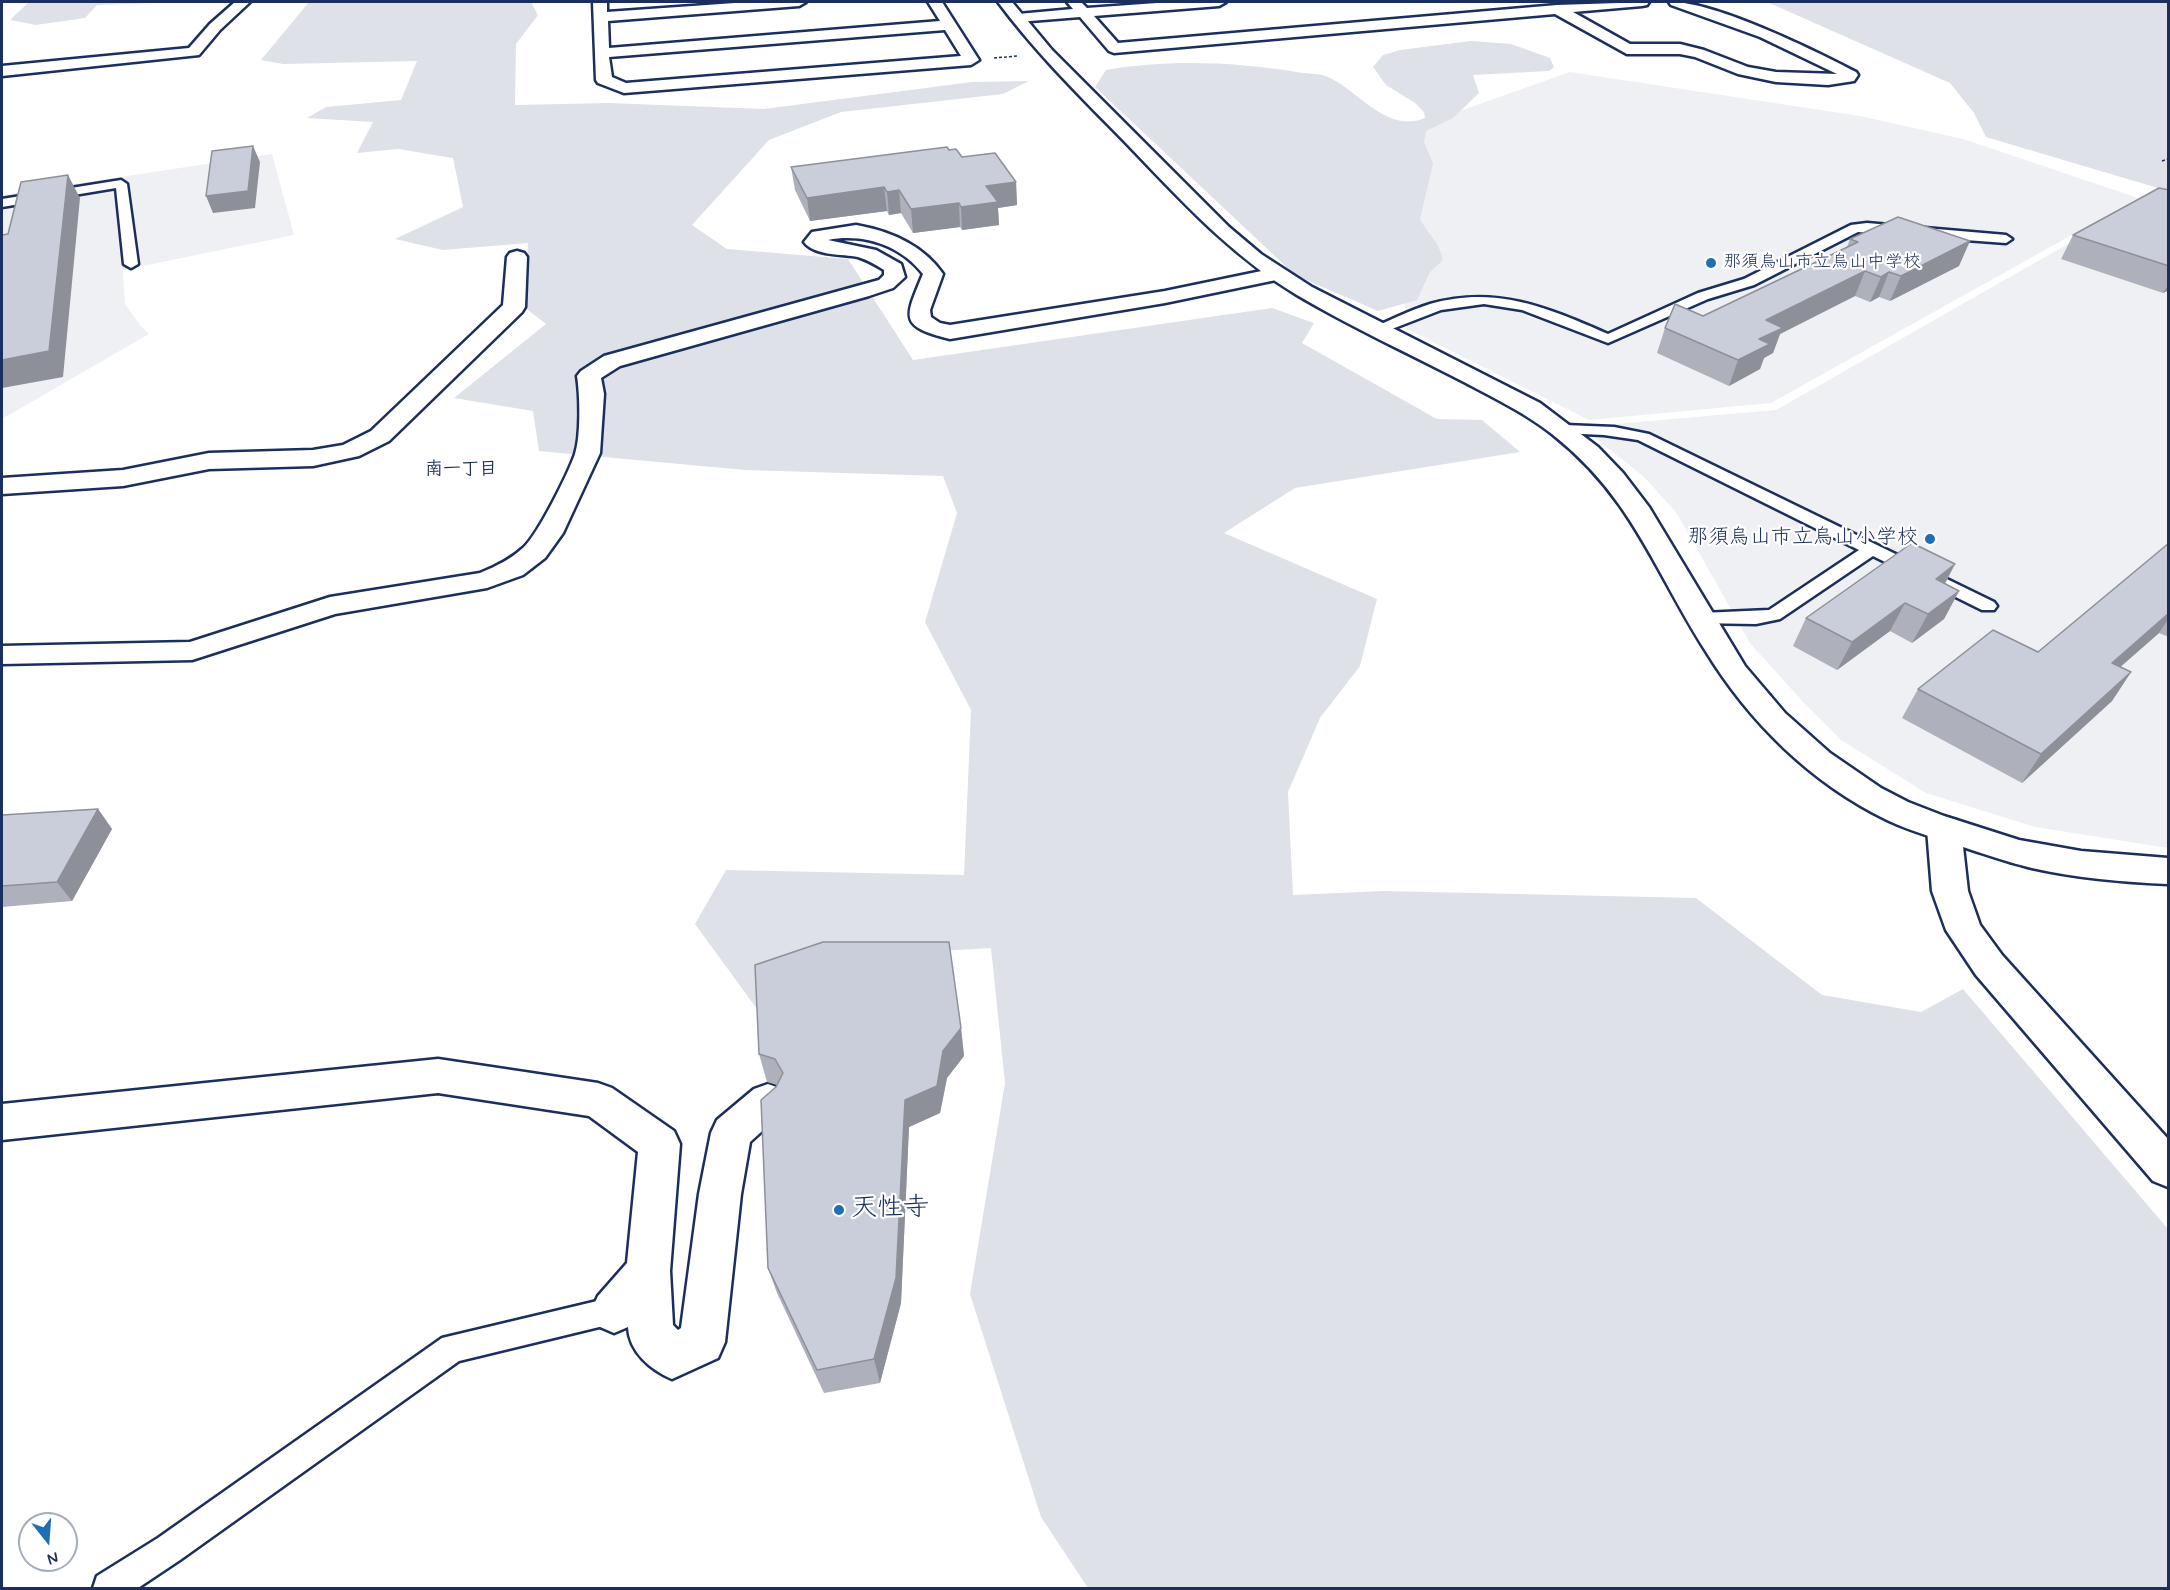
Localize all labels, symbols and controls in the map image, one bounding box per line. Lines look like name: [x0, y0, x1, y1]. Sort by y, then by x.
place label: 那須烏山市立烏山中学校: [1723, 252, 1921, 274]
marker: 那須烏山市立烏山中学校: [1704, 256, 1718, 270]
district label: 南一丁目: [425, 459, 497, 481]
place label: 那須烏山市立烏山小学校: [1687, 526, 1918, 552]
marker: 那須烏山市立烏山小学校: [1923, 532, 1937, 546]
place label: 天性寺: [851, 1194, 929, 1226]
marker: 天性寺: [832, 1203, 846, 1217]
north arrow: [18, 1512, 78, 1572]
text: N: [45, 1546, 61, 1569]

